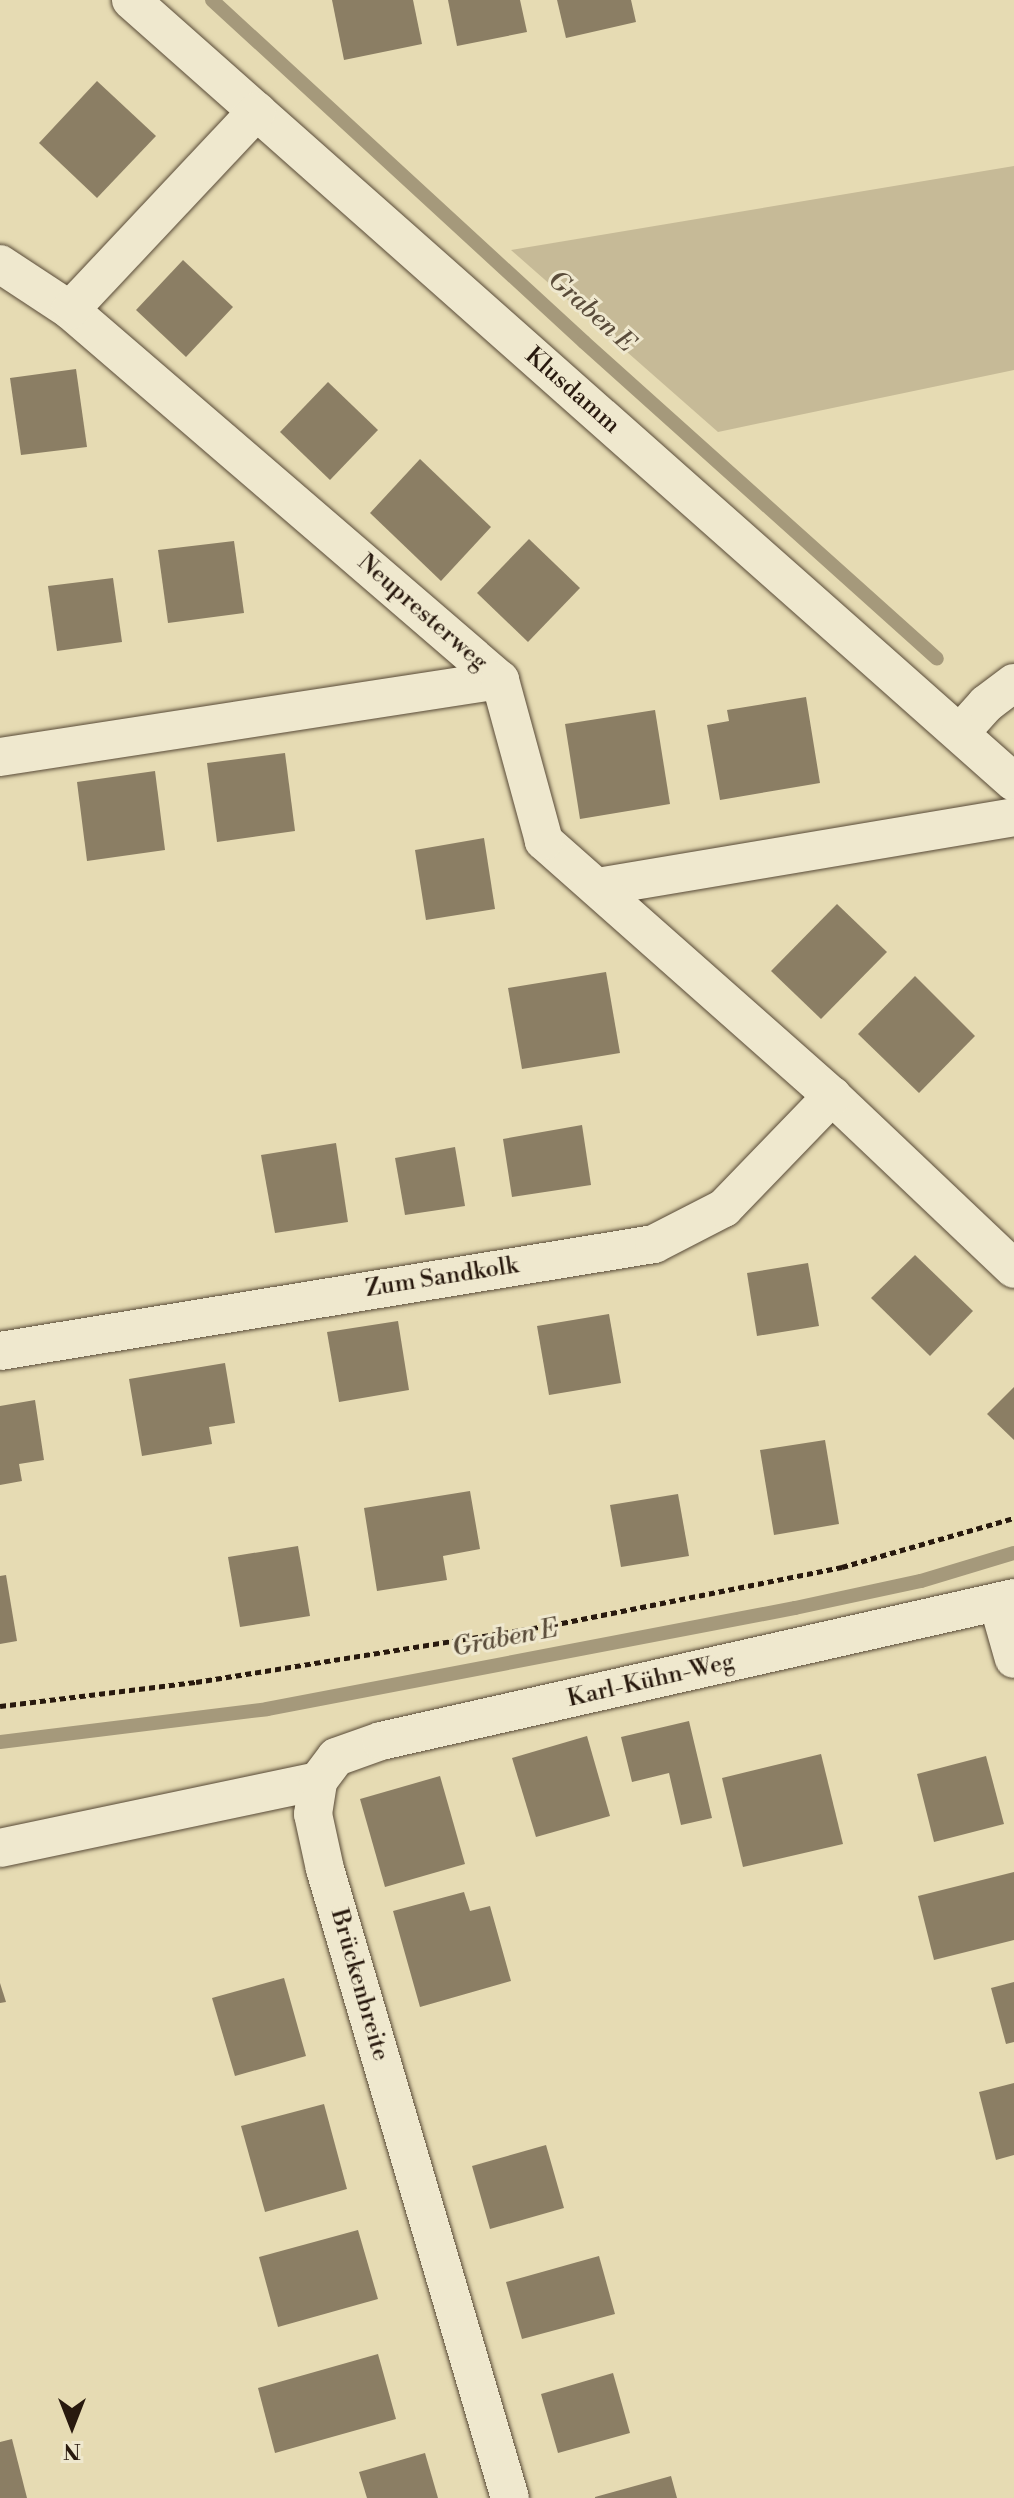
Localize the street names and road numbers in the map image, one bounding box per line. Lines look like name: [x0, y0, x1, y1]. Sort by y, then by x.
street label: Klusdamm: [519, 342, 625, 440]
street label: Neupresterweg: [351, 549, 493, 677]
street label: Zum Sandkolk: [363, 1252, 521, 1304]
street label: Karl-Kühn-Weg: [565, 1648, 737, 1714]
street label: Brückenbreite: [324, 1906, 394, 2064]

